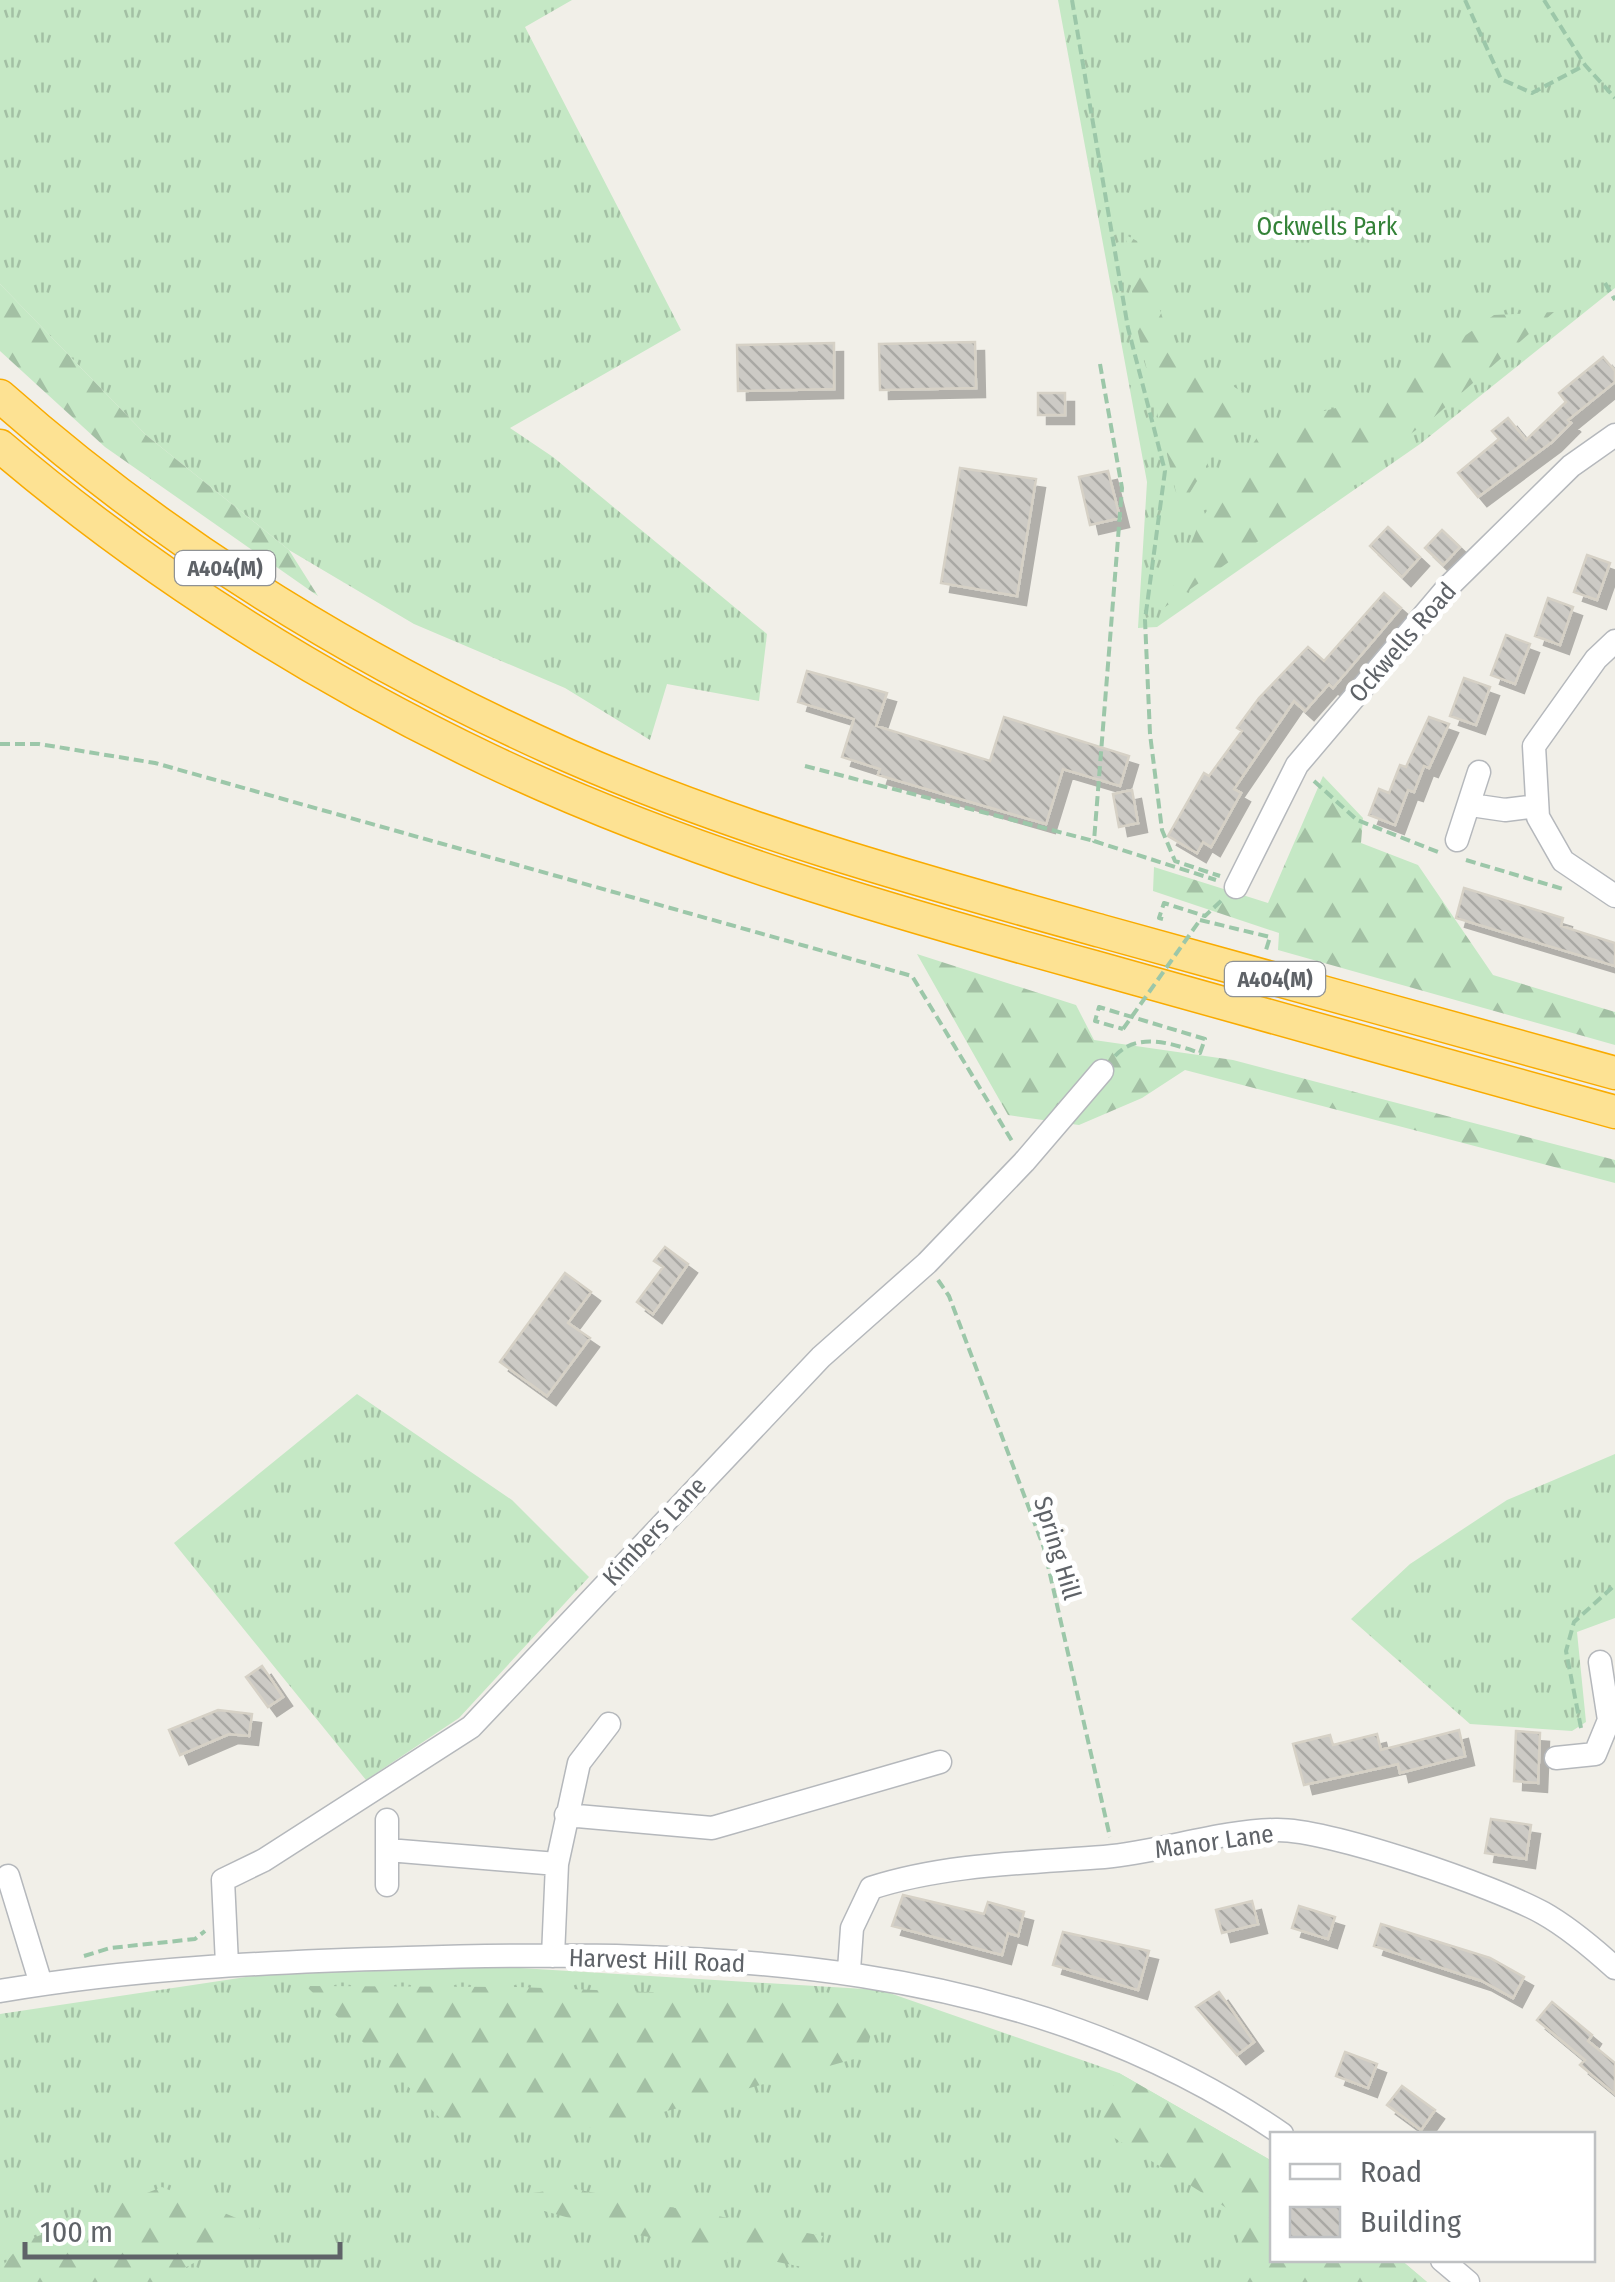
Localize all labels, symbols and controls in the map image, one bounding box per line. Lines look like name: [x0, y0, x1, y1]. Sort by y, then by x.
park label: Ockwells Park: [1257, 212, 1398, 242]
road number: A404(M): [175, 551, 275, 585]
street label: Ockwells Road: [1343, 577, 1463, 708]
road number: A404(M): [1225, 962, 1325, 996]
street label: Kimbers Lane: [597, 1471, 713, 1592]
street label: Spring Hill: [1027, 1493, 1087, 1604]
street label: Manor Lane: [1153, 1819, 1275, 1865]
street label: Harvest Hill Road: [568, 1943, 746, 1979]
legend: [1270, 2132, 1595, 2262]
text: Road: [1360, 2154, 1422, 2190]
scale bar: [25, 2197, 340, 2259]
text: Building: [1360, 2204, 1462, 2240]
text: 100 m: [40, 2214, 113, 2250]

